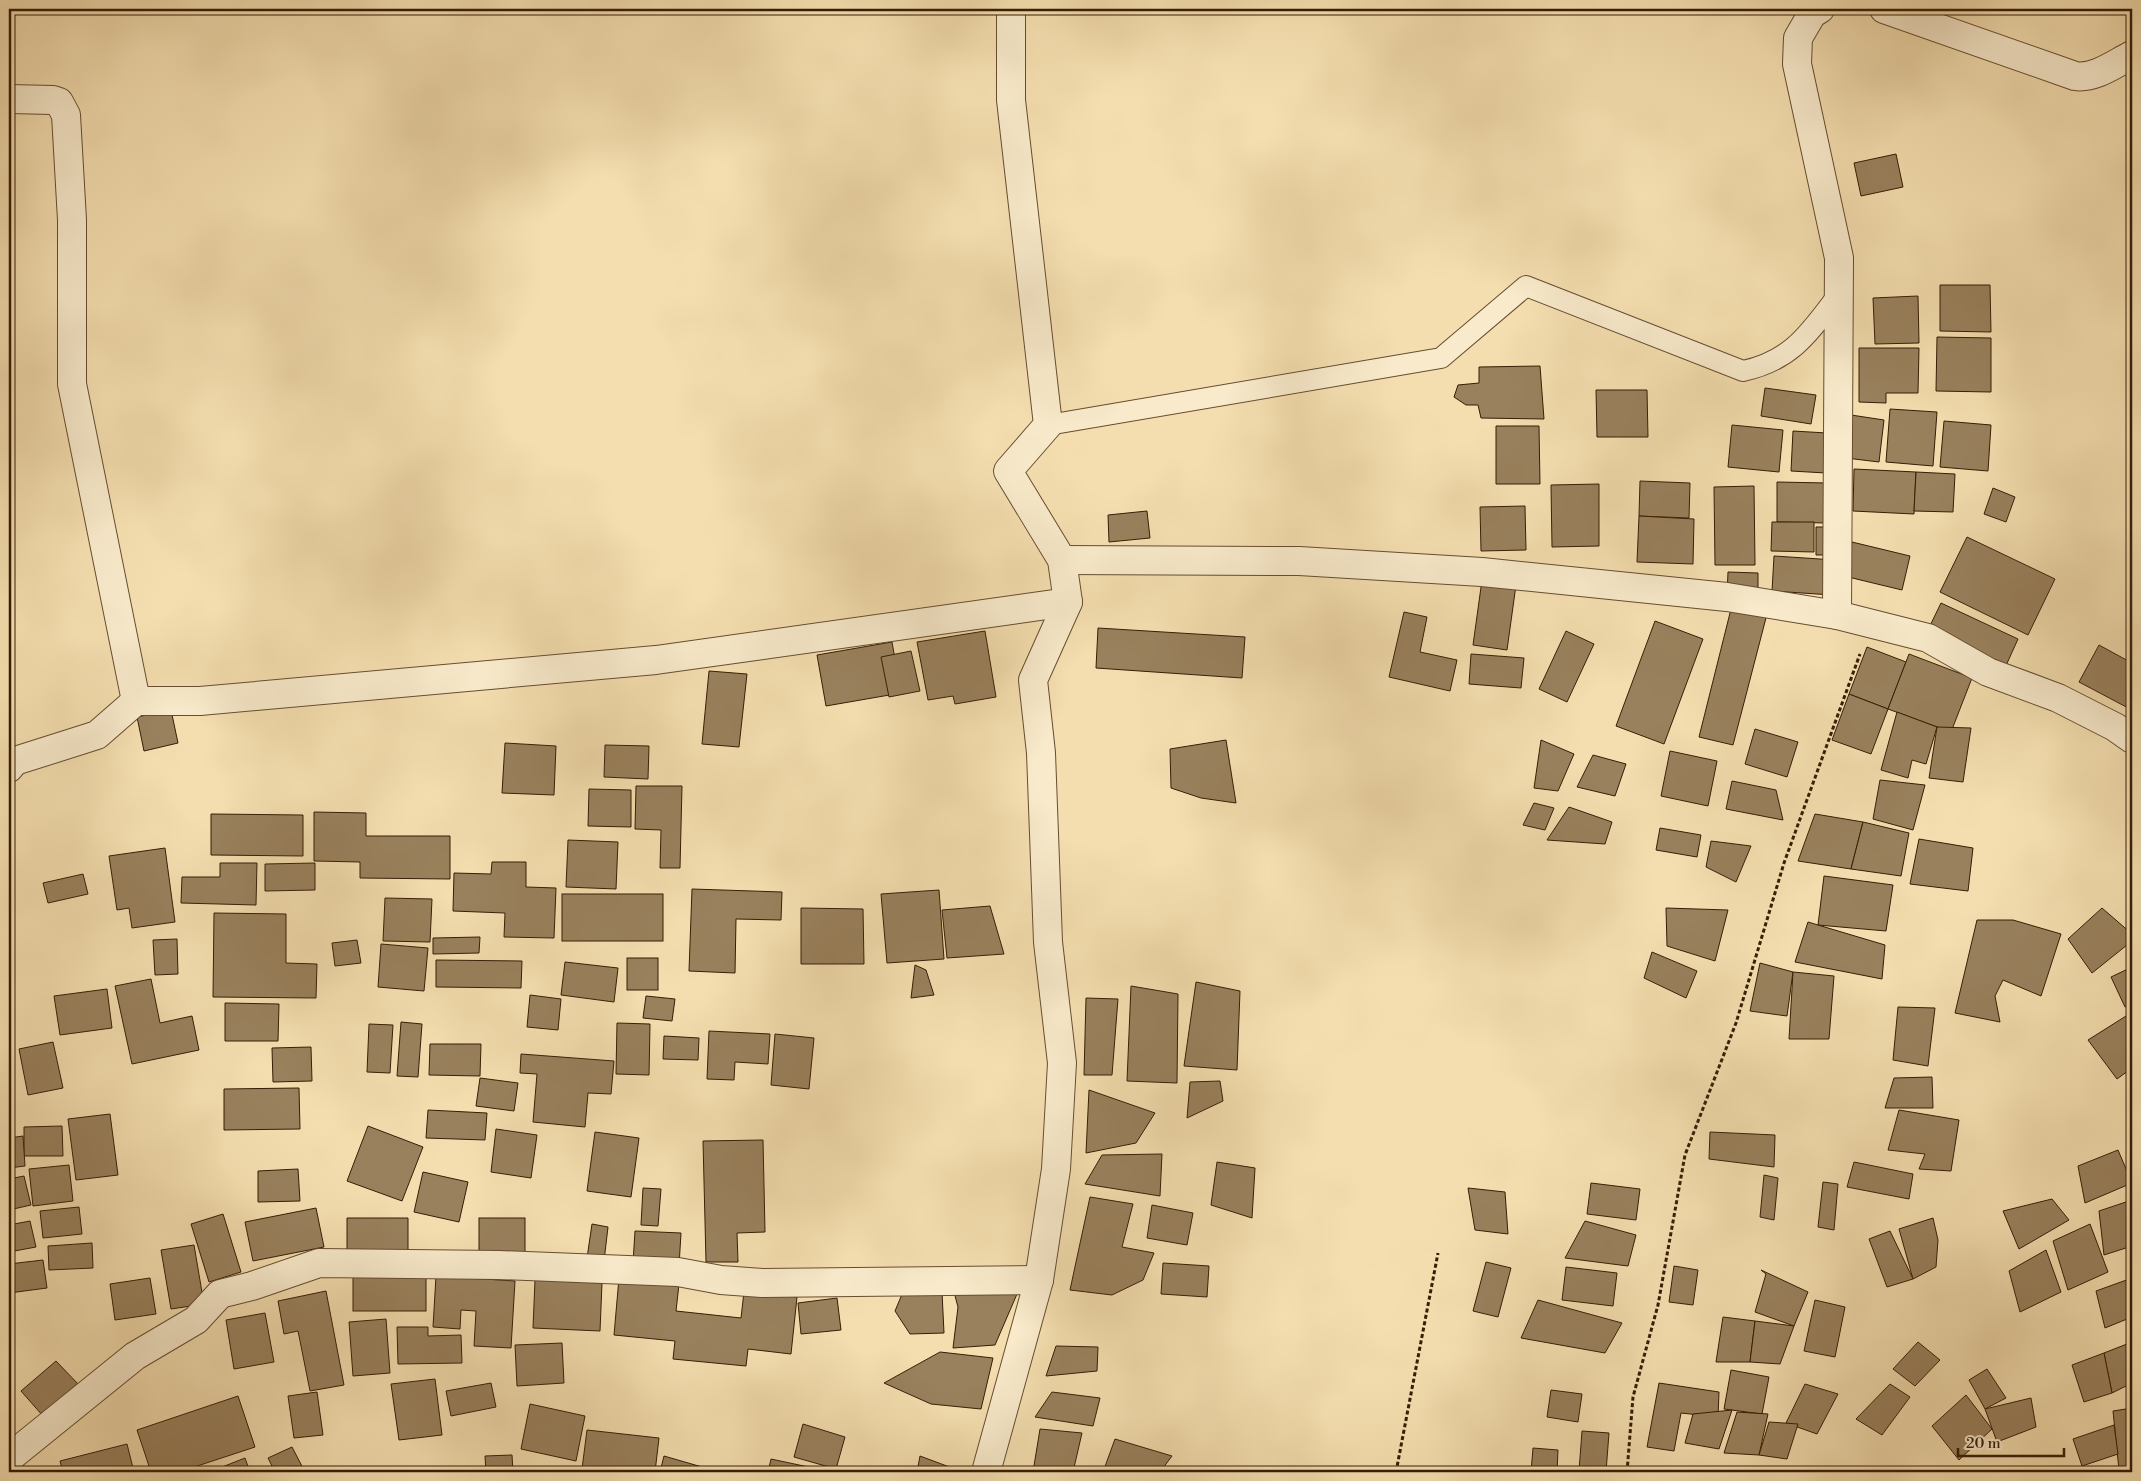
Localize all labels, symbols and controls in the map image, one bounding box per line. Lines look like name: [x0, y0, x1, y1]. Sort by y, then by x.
scale bar: [1958, 1426, 2065, 1458]
text: 20 m: [1966, 1434, 2001, 1453]

